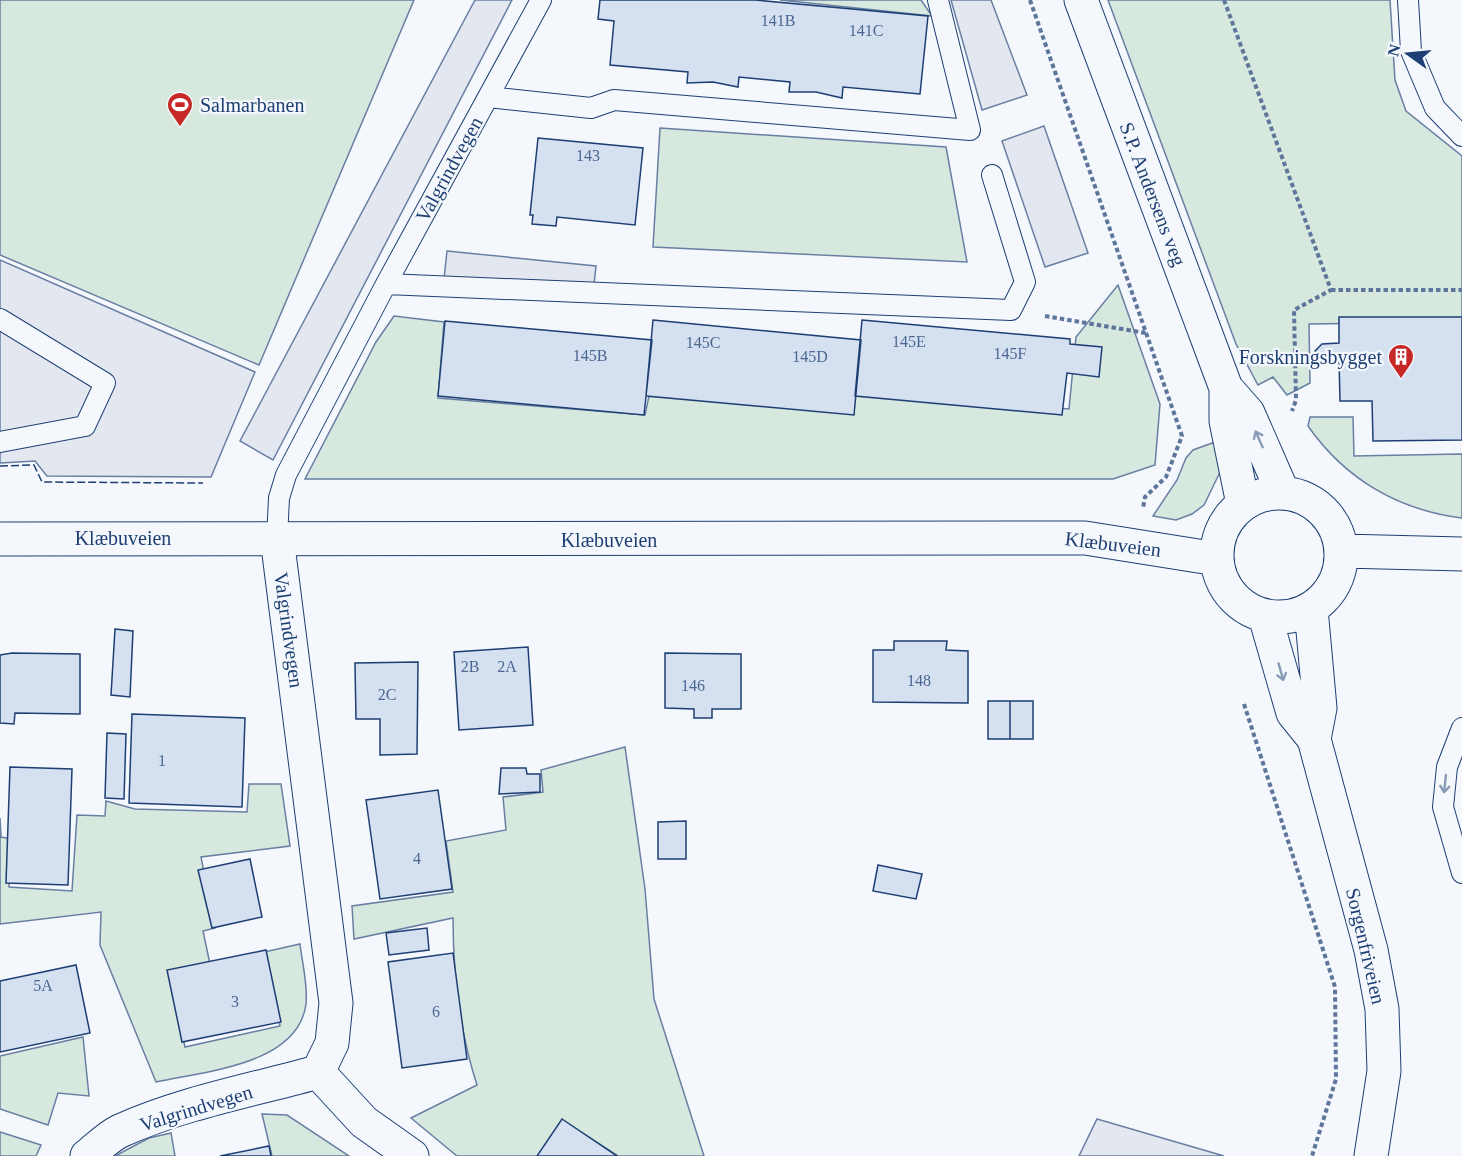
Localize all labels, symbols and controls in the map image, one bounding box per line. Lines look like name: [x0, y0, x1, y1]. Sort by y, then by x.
house number: 141B: [761, 12, 795, 29]
house number: 141C: [849, 22, 883, 39]
north arrow: [1378, 24, 1438, 84]
text: N: [1384, 42, 1404, 58]
sports icon: Salmarbanen: [165, 90, 195, 128]
place label: Salmarbanen: [200, 94, 304, 116]
street label: Valgrindvegen: [411, 113, 488, 226]
street label: S.P. Andersens veg: [1115, 119, 1191, 269]
house number: 143: [576, 147, 600, 164]
house number: 145E: [892, 333, 926, 350]
house number: 145C: [686, 334, 720, 351]
building icon: Forskningsbygget: [1386, 342, 1416, 380]
house number: 145F: [994, 345, 1027, 362]
place label: Forskningsbygget: [1239, 346, 1382, 369]
house number: 145B: [573, 347, 607, 364]
house number: 145D: [792, 348, 828, 365]
one-way arrow: [1253, 431, 1264, 449]
street label: Klæbuveien: [75, 527, 171, 549]
street label: Klæbuveien: [1064, 527, 1162, 561]
street label: Klæbuveien: [561, 529, 657, 551]
street label: Valgrindvegen: [269, 571, 308, 689]
house number: 2B: [461, 658, 479, 675]
house number: 2A: [497, 658, 517, 675]
one-way arrow: [1276, 662, 1287, 681]
house number: 148: [907, 672, 931, 689]
house number: 146: [681, 677, 705, 694]
house number: 2C: [378, 686, 396, 703]
house number: 1: [158, 752, 166, 769]
one-way arrow: [1439, 774, 1450, 793]
house number: 4: [413, 850, 421, 867]
street label: Sorgenfriveien: [1341, 886, 1390, 1006]
house number: 5A: [33, 977, 53, 994]
house number: 3: [231, 993, 239, 1010]
house number: 6: [432, 1003, 440, 1020]
street label: Valgrindvegen: [137, 1080, 255, 1137]

